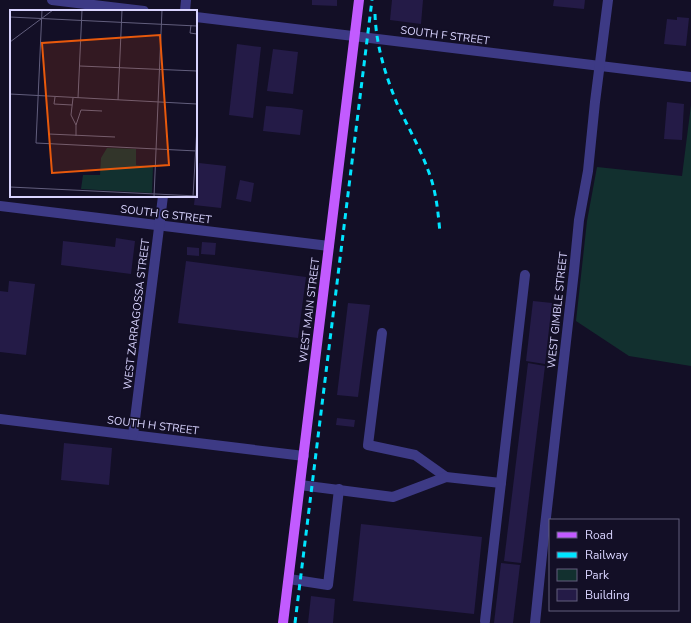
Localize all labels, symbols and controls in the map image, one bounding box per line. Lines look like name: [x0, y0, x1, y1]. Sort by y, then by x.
inset map: [10, 10, 197, 197]
street label: SOUTH F STREET: [399, 23, 491, 48]
street label: SOUTH G STREET: [119, 201, 213, 228]
street label: WEST ZARRAGOSSA STREET: [120, 237, 153, 390]
street label: WEST GIMBLE STREET: [544, 251, 571, 369]
street label: WEST MAIN STREET: [296, 256, 323, 363]
street label: SOUTH H STREET: [106, 412, 200, 439]
legend: [549, 519, 679, 611]
text: Road: [585, 527, 613, 543]
text: Railway: [585, 547, 629, 563]
text: Park: [585, 567, 610, 583]
text: Building: [585, 587, 630, 603]

